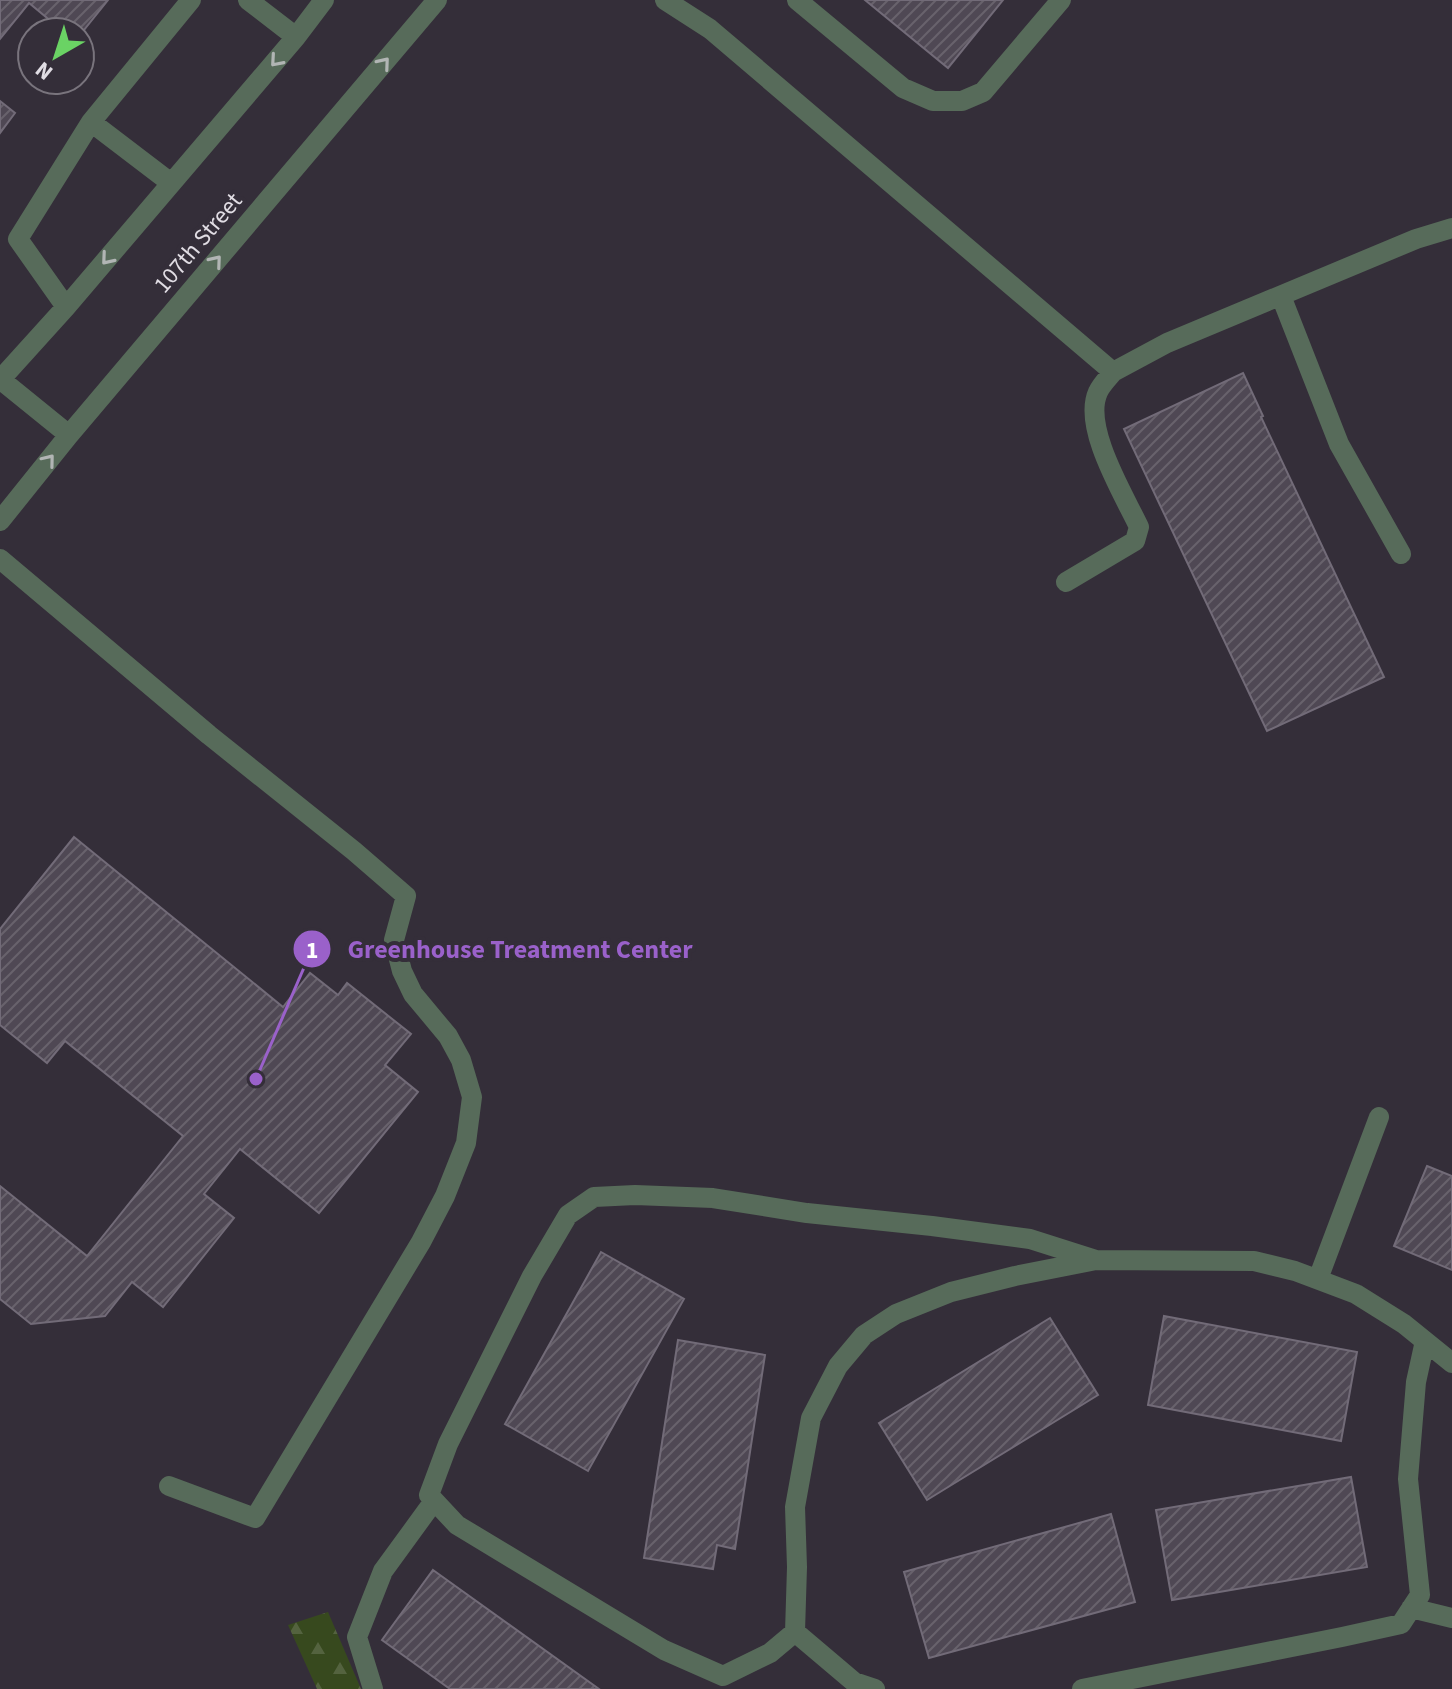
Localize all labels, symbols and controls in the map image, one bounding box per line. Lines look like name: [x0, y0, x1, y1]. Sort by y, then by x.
north arrow: [16, 16, 96, 96]
one-way arrow: [271, 52, 285, 66]
text: N: [28, 54, 60, 88]
one-way arrow: [374, 57, 389, 72]
street label: 107th Street: [145, 185, 251, 301]
one-way arrow: [102, 249, 117, 264]
one-way arrow: [206, 256, 221, 270]
one-way arrow: [39, 454, 53, 469]
callout: Greenhouse Treatment Center: [292, 924, 709, 974]
text: Greenhouse Treatment Center: [347, 931, 693, 968]
text: 1: [306, 933, 318, 968]

